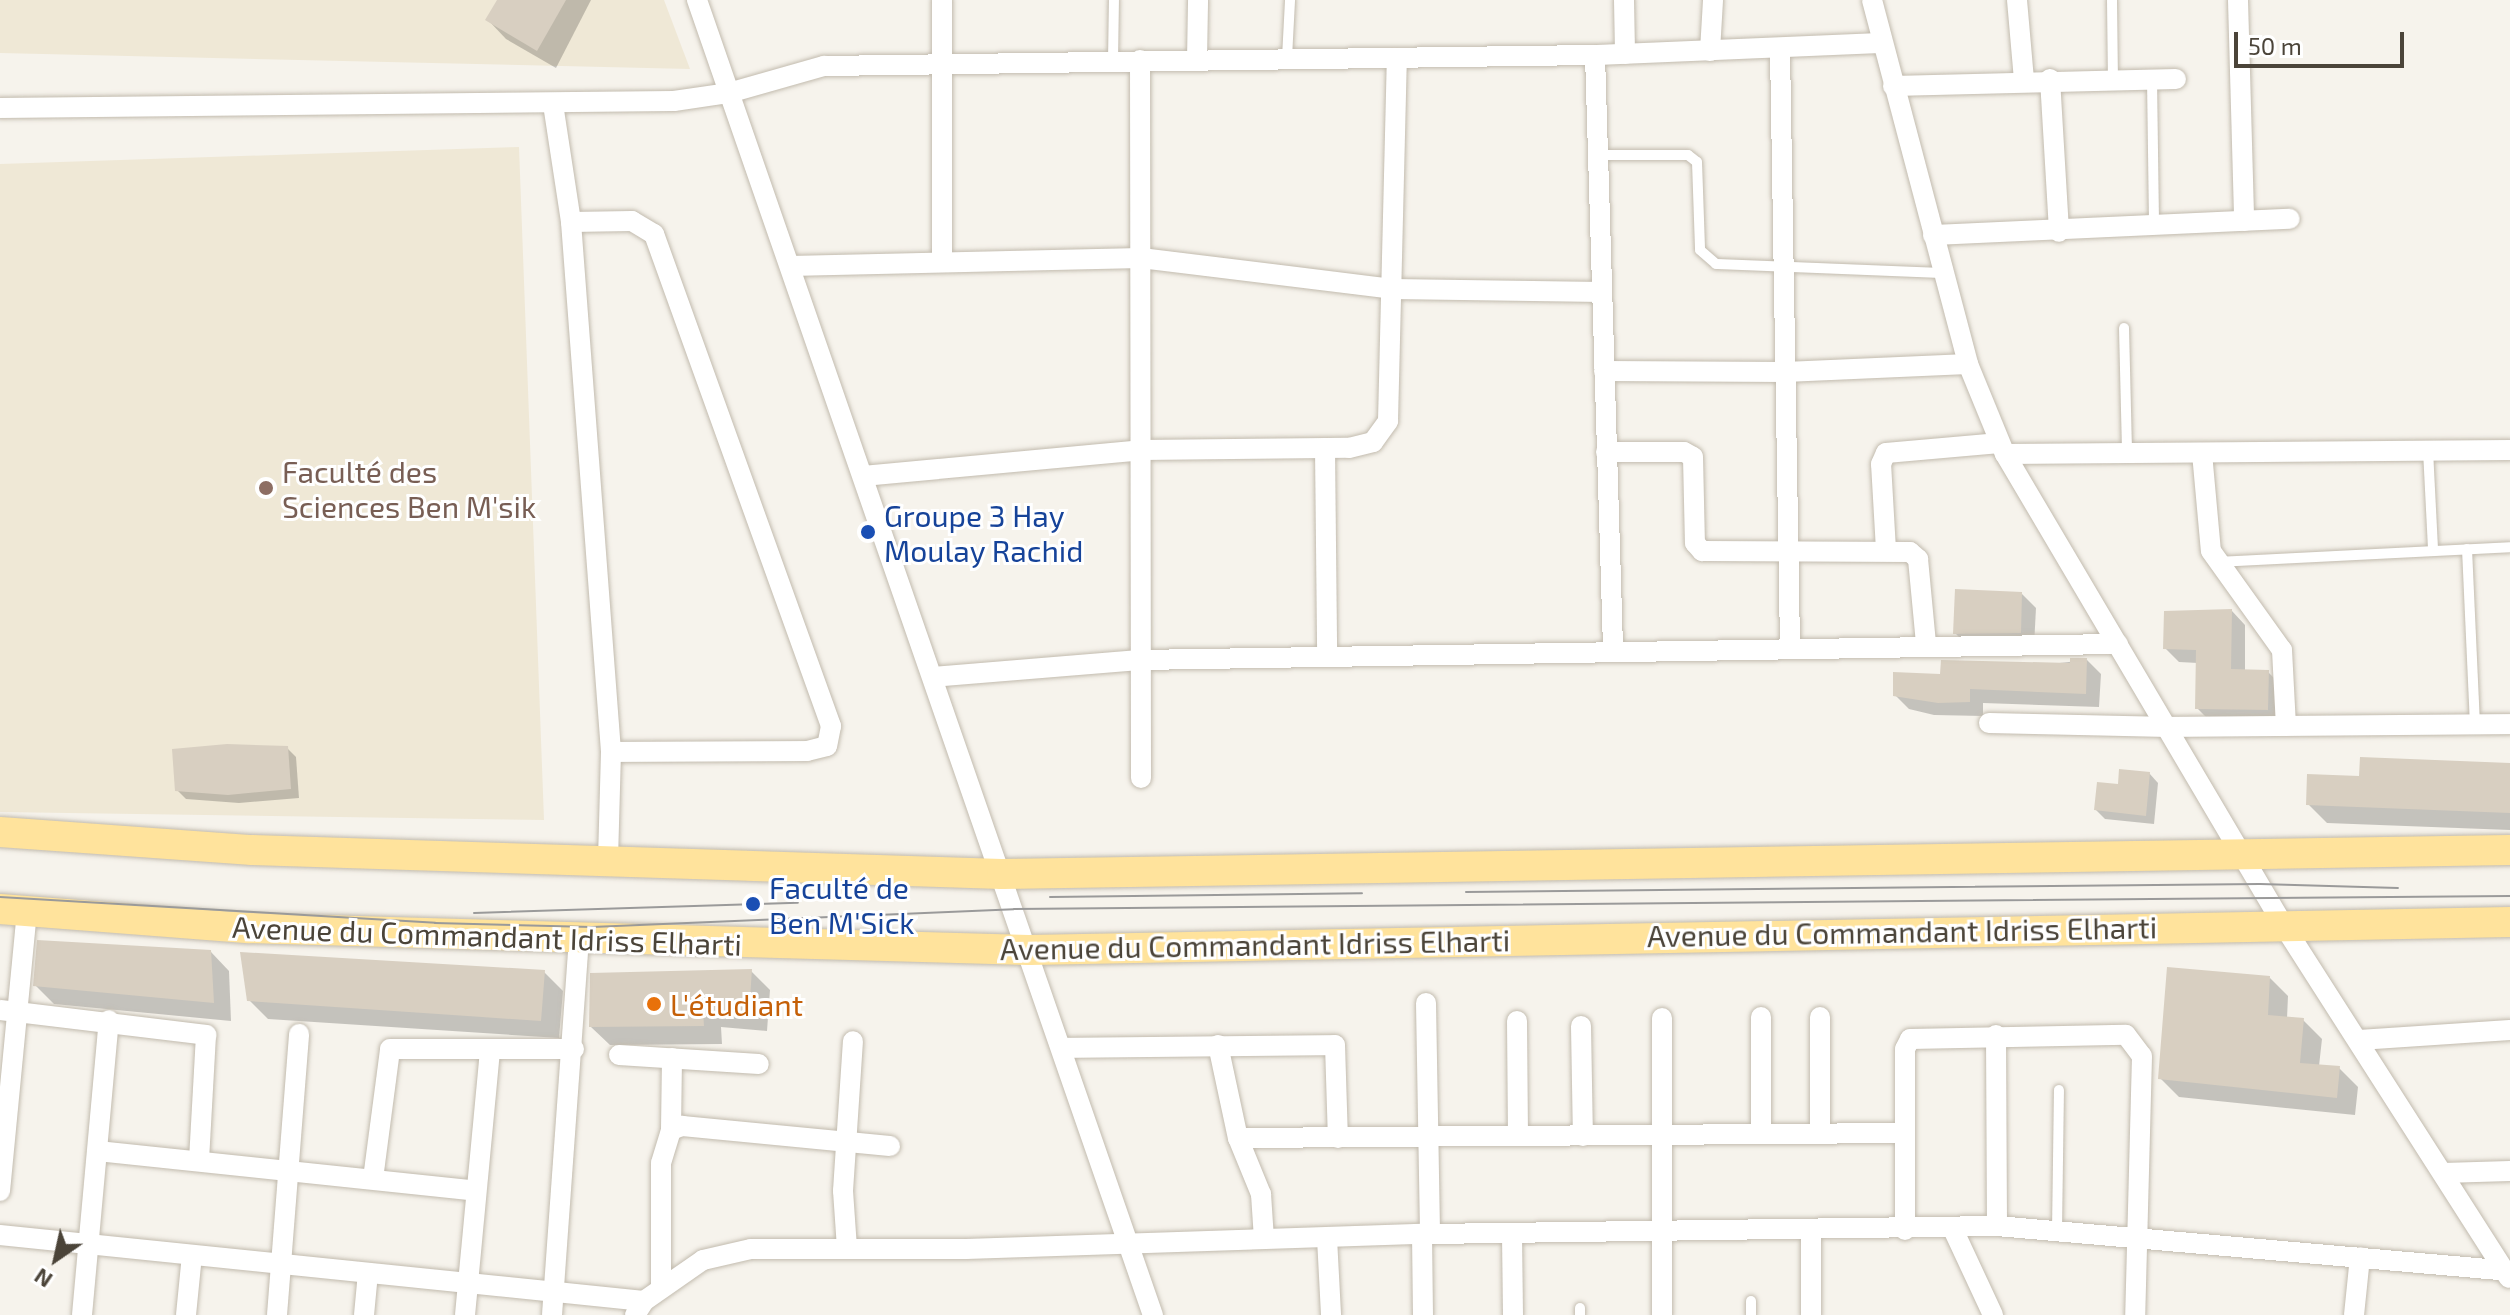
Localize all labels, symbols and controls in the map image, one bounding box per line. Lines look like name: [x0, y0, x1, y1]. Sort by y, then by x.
scale bar: [2238, 16, 2408, 66]
text: 50 m: [2248, 31, 2302, 60]
place label: Faculté des Sciences Ben M'sik: [282, 453, 536, 524]
marker: Faculté des Sciences Ben M'sik: [257, 479, 275, 497]
place label: Groupe 3 Hay Moulay Rachid: [884, 497, 1084, 568]
marker: Groupe 3 Hay Moulay Rachid: [859, 523, 877, 541]
place label: Faculté de Ben M'Sick: [769, 869, 915, 940]
marker: Faculté de Ben M'Sick: [744, 895, 762, 913]
street label: Avenue du Commandant Idriss Elharti: [231, 908, 743, 962]
street label: Avenue du Commandant Idriss Elharti: [1647, 909, 2157, 953]
street label: Avenue du Commandant Idriss Elharti: [1000, 922, 1510, 966]
place label: L'étudiant: [670, 986, 803, 1022]
marker: L'étudiant: [645, 995, 663, 1013]
north arrow: [16, 1219, 96, 1299]
text: N: [29, 1264, 56, 1294]

